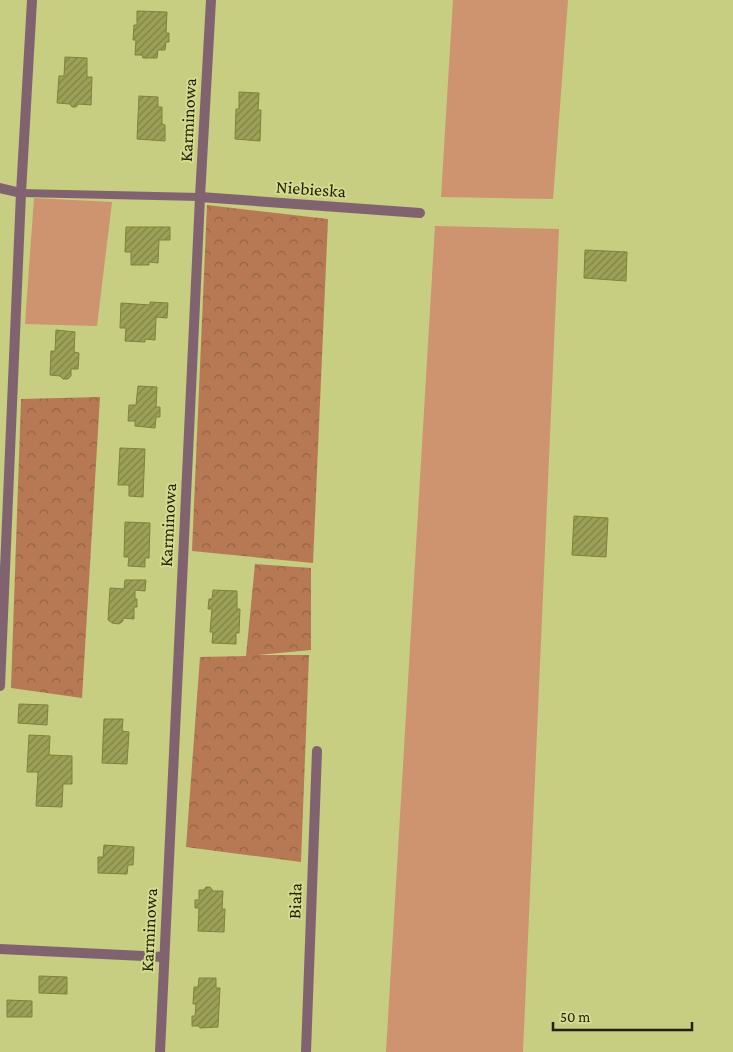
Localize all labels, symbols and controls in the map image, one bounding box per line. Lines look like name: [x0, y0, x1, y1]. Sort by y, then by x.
street label: Karminowa: [176, 77, 200, 163]
street label: Niebieska: [275, 177, 347, 201]
street label: Karminowa: [156, 482, 180, 568]
street label: Biała: [284, 883, 306, 919]
street label: Karminowa: [137, 887, 161, 973]
scale bar: [553, 1000, 692, 1032]
text: 50 m: [560, 1009, 590, 1025]

